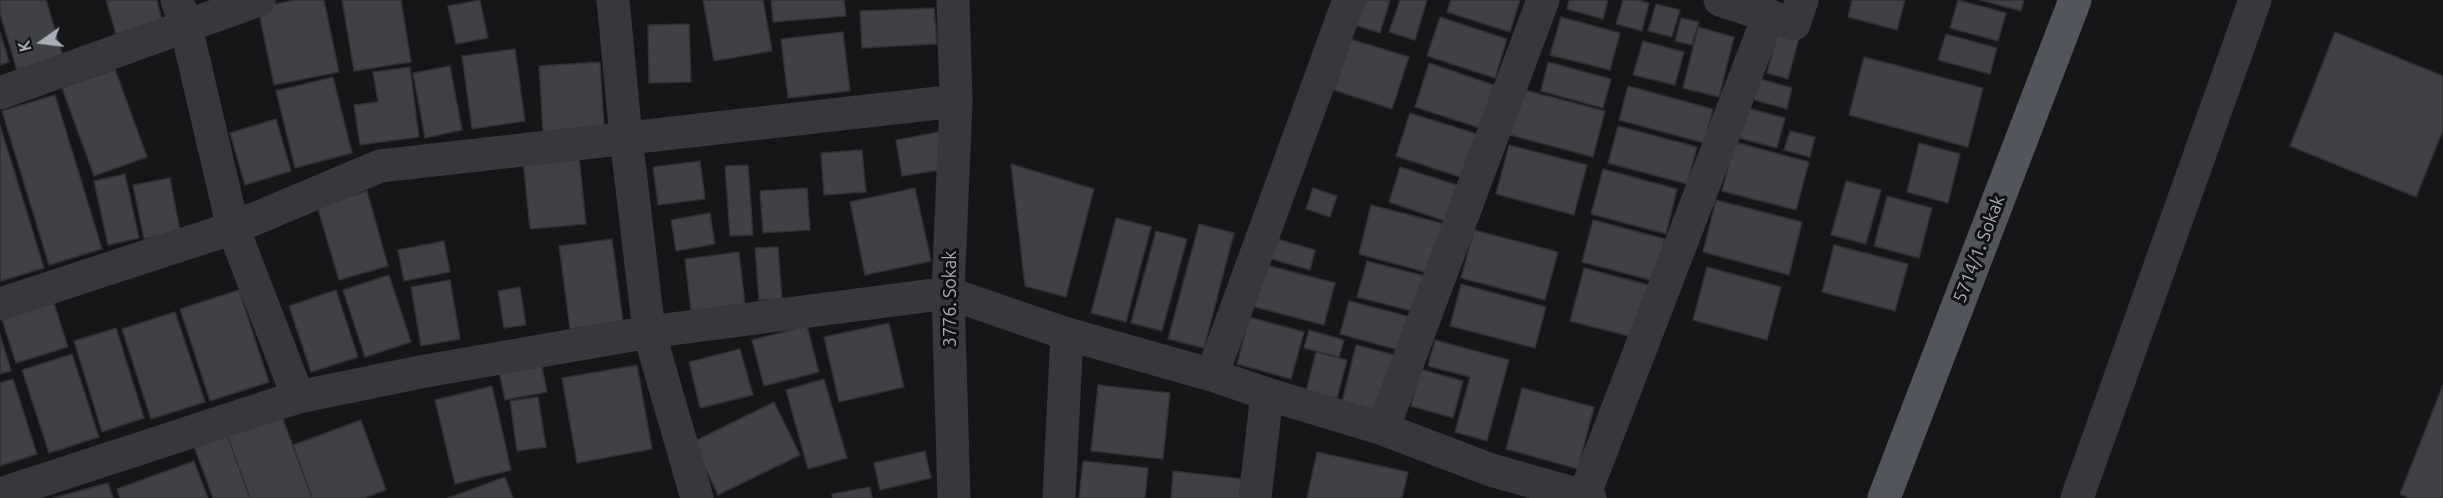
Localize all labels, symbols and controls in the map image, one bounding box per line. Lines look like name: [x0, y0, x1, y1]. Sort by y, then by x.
north arrow: [12, 12, 72, 72]
text: K: [15, 39, 35, 54]
street label: 5714/1. Sokak: [1949, 192, 2009, 306]
street label: 3776. Sokak: [939, 251, 961, 347]

